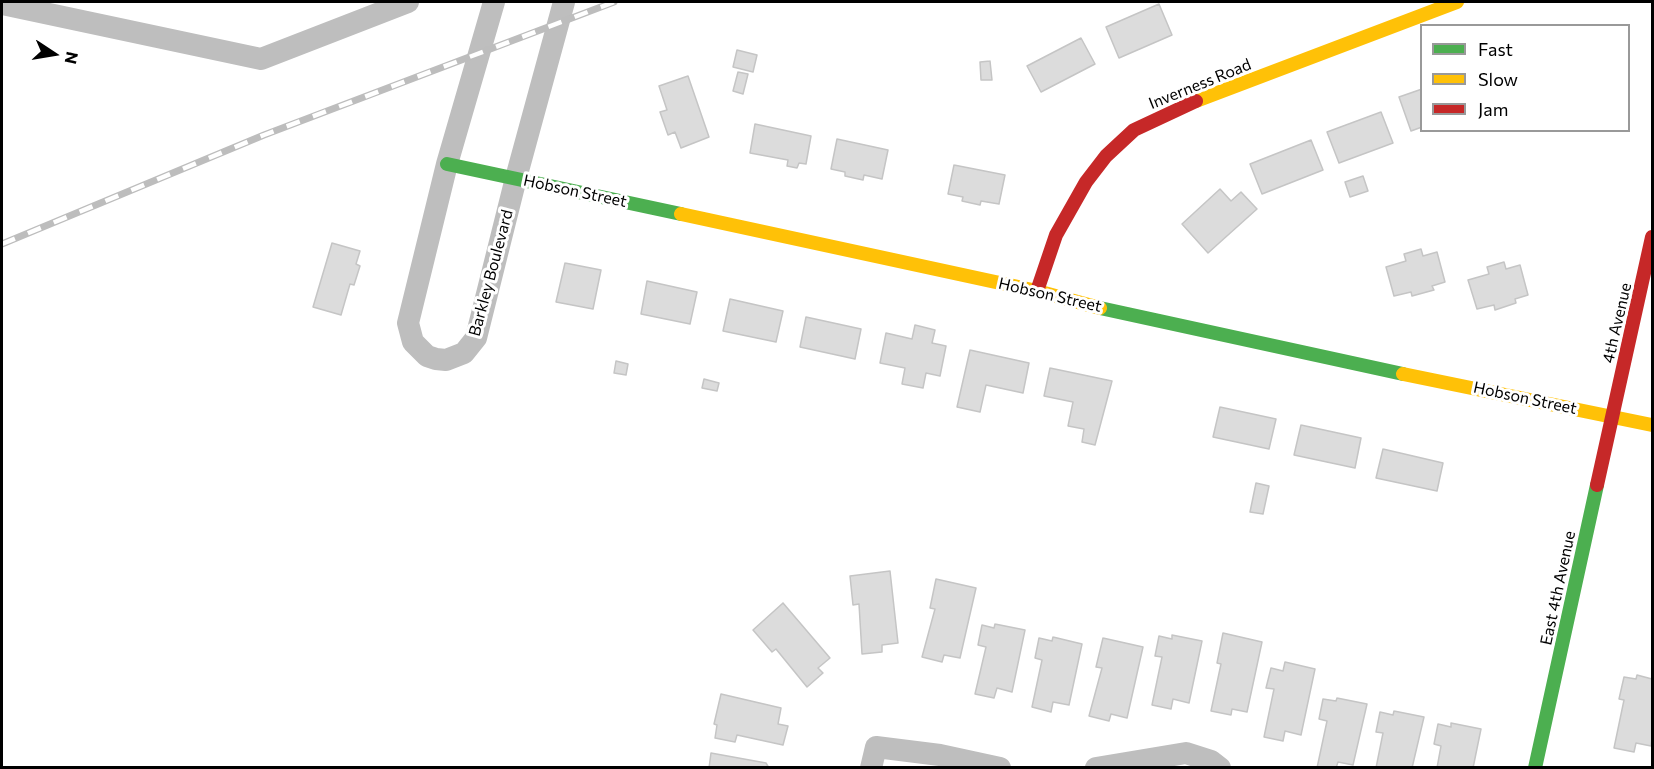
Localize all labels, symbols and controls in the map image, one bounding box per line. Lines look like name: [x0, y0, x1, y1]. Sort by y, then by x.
north arrow: [24, 24, 84, 84]
legend: [1420, 24, 1630, 132]
text: Fast: [1478, 38, 1513, 60]
text: N: [62, 50, 83, 66]
street label: Inverness Road: [1146, 55, 1254, 113]
text: Slow: [1478, 68, 1518, 90]
text: Jam: [1478, 98, 1508, 120]
street label: Hobson Street: [522, 171, 628, 211]
street label: Barkley Boulevard: [465, 208, 517, 338]
street label: Hobson Street: [997, 274, 1103, 316]
street label: 4th Avenue: [1598, 281, 1636, 365]
street label: Hobson Street: [1472, 378, 1578, 418]
street label: East 4th Avenue: [1537, 529, 1579, 647]

